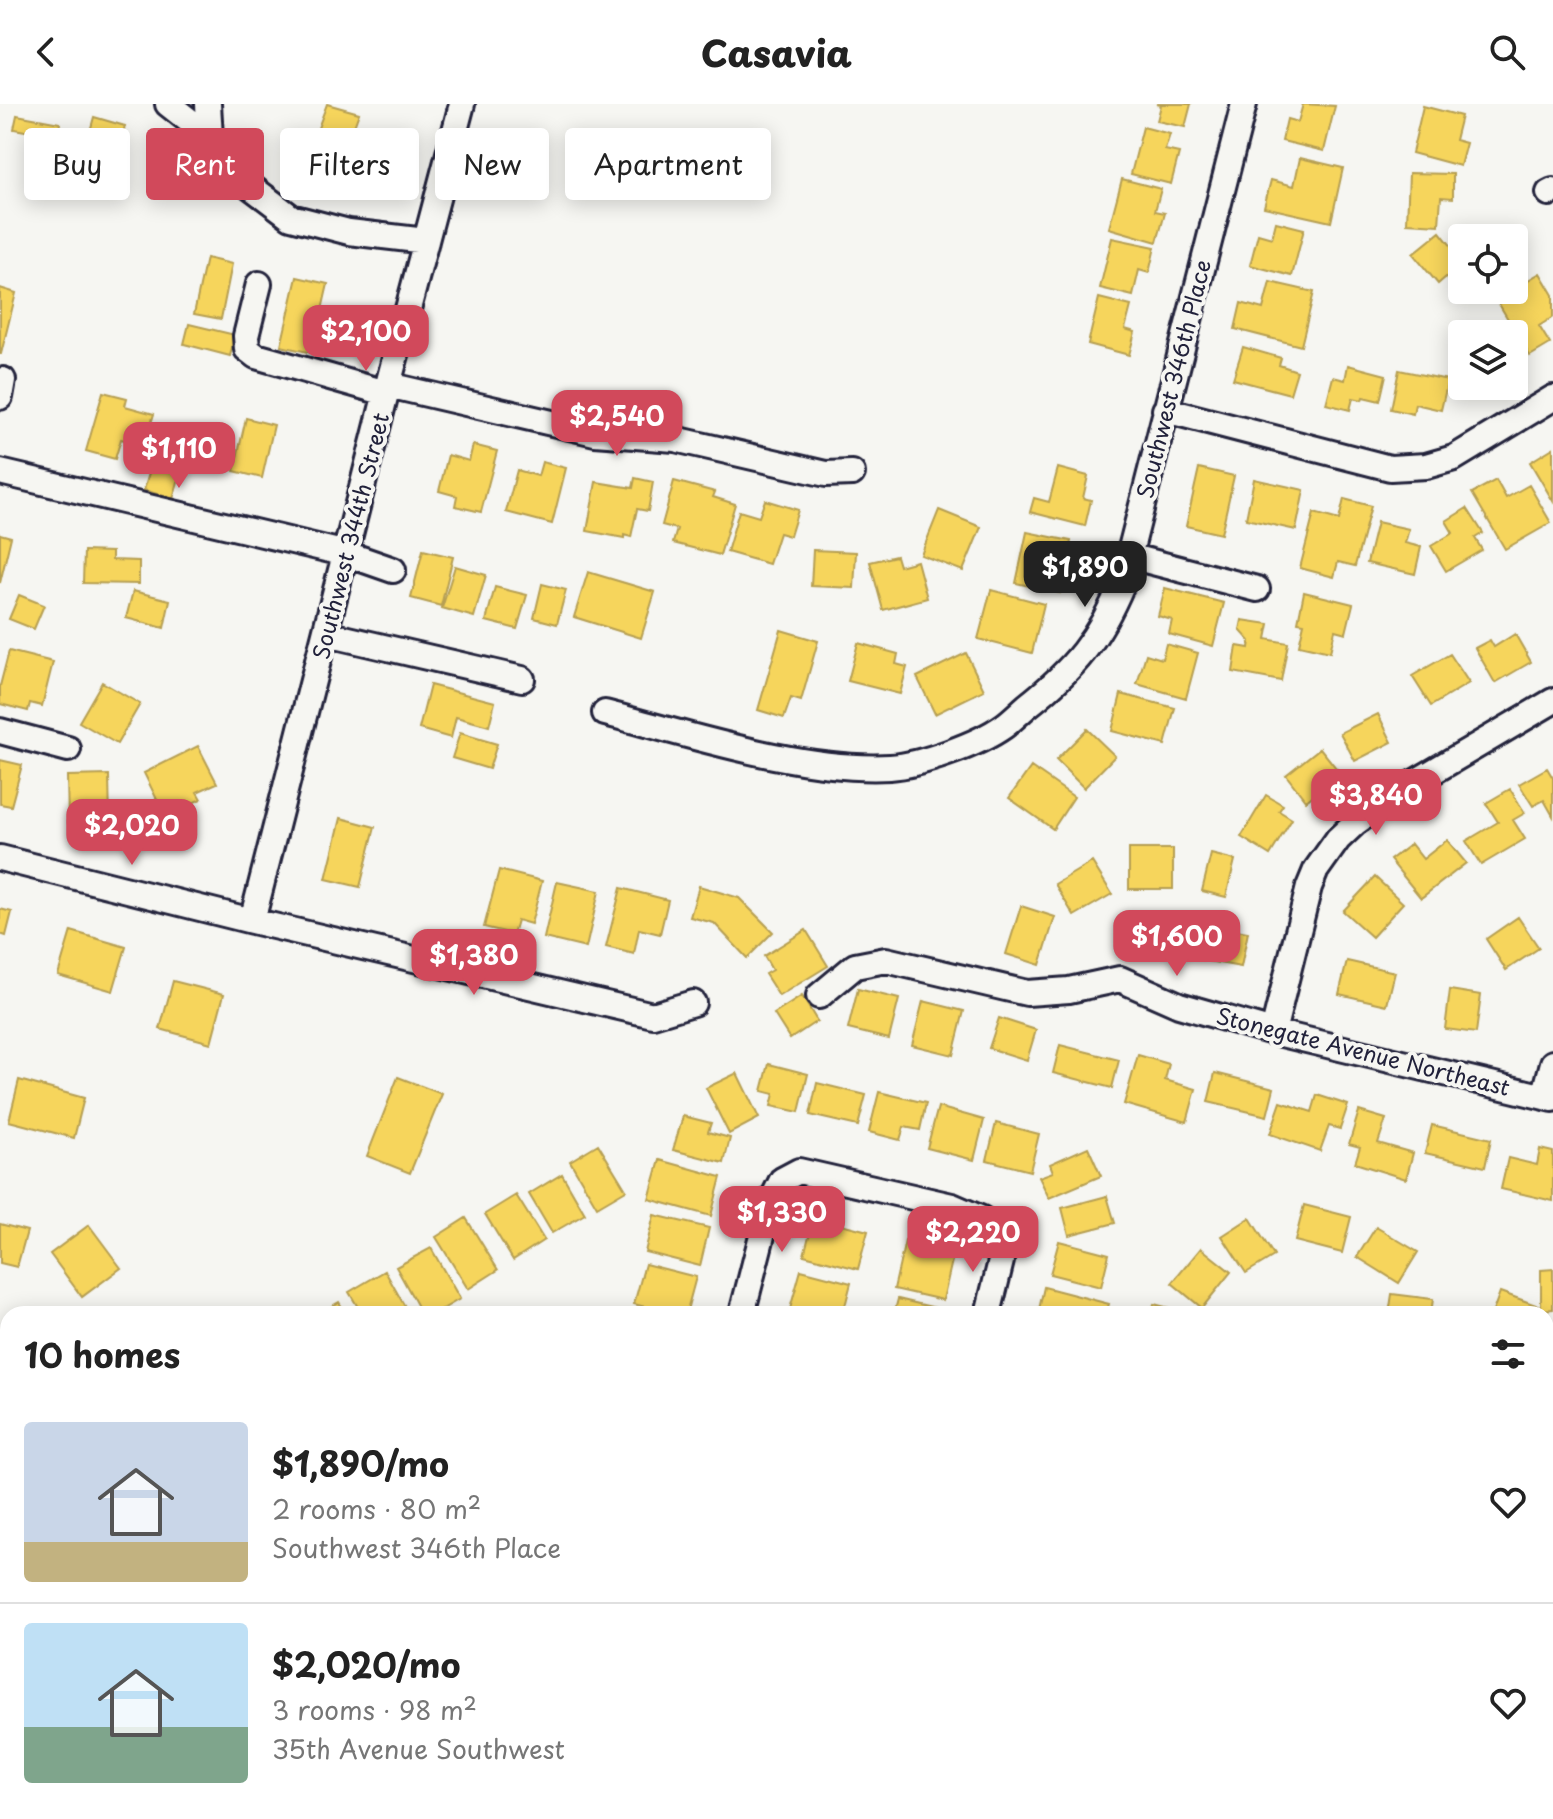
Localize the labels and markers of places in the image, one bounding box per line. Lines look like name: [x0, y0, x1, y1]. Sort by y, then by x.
pin: $2,100: [301, 305, 431, 373]
pin: $2,540: [552, 390, 682, 458]
pin: $1,110: [114, 422, 244, 490]
pin: $1,890: [1020, 541, 1150, 609]
pin: $3,840: [1311, 769, 1441, 837]
pin: $2,020: [67, 799, 197, 867]
pin: $1,600: [1112, 910, 1242, 978]
pin: $1,380: [409, 929, 539, 997]
pin: $1,330: [717, 1186, 847, 1254]
pin: $2,220: [908, 1206, 1038, 1274]

